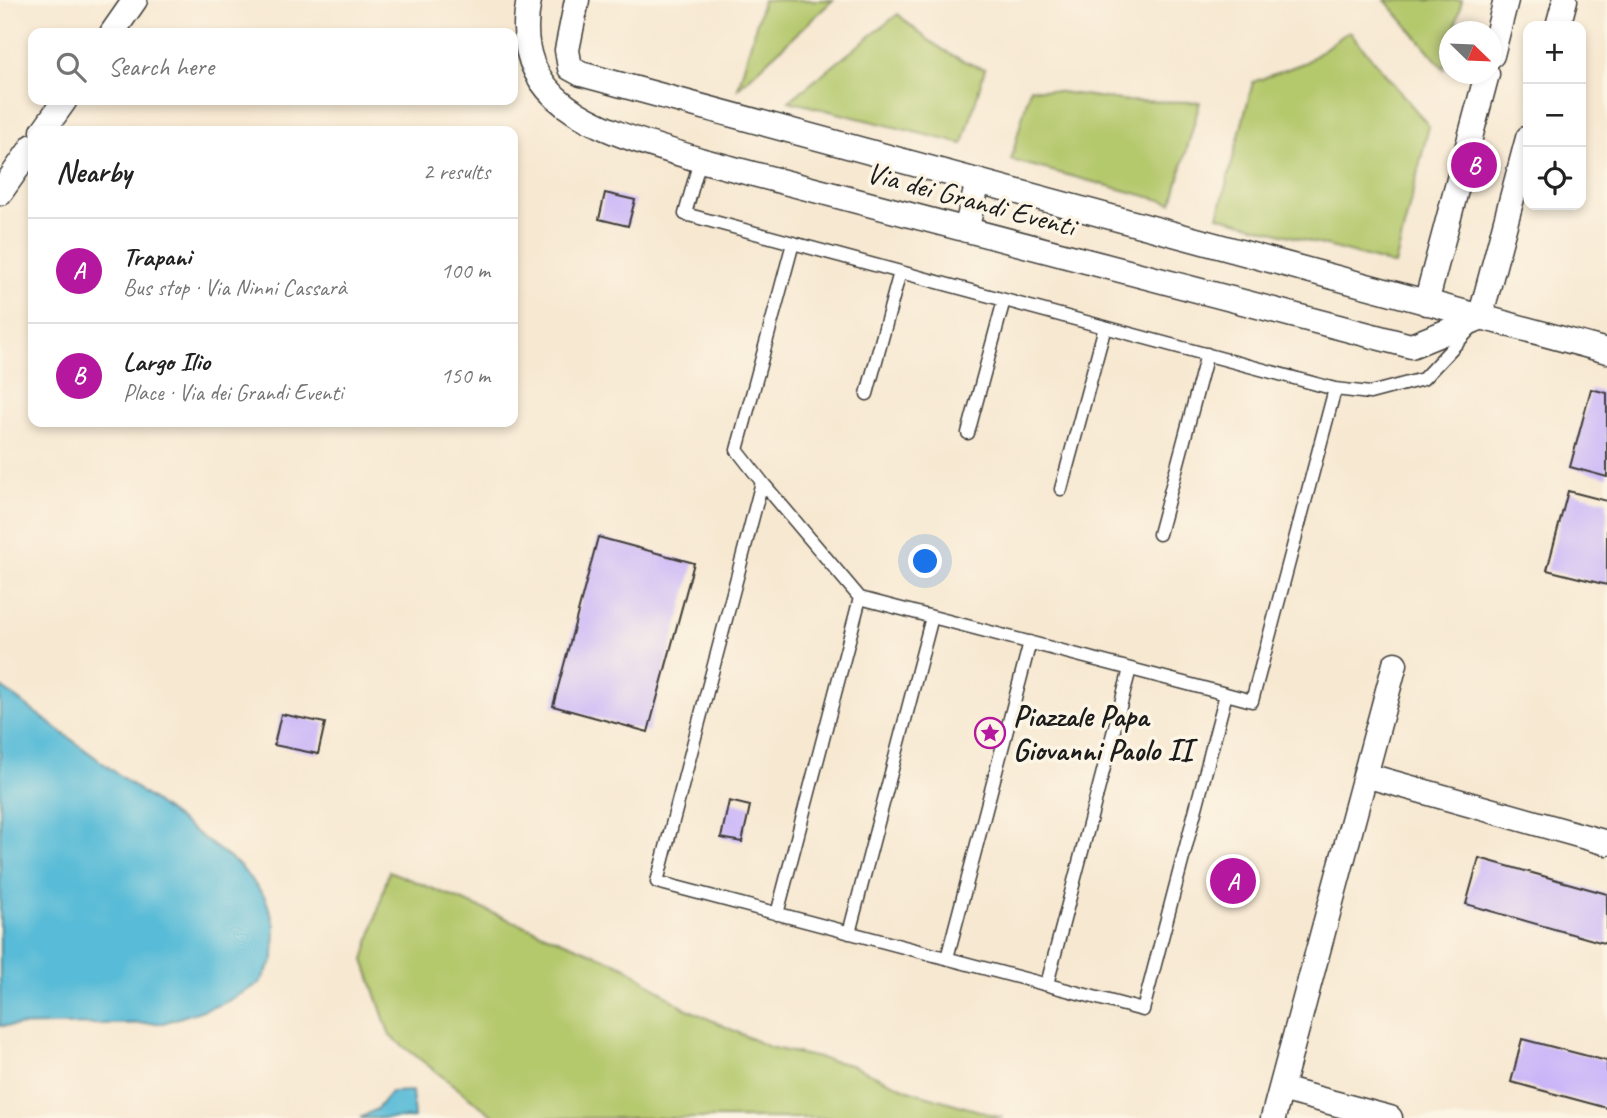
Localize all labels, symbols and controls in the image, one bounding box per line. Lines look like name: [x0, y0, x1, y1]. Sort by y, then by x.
north arrow: [1439, 21, 1502, 84]
map controls: [1523, 21, 1586, 210]
button: +: [1523, 21, 1586, 84]
search box: [28, 28, 518, 105]
icon: search: [52, 48, 90, 86]
text: Search here: [108, 50, 214, 83]
button: −: [1523, 84, 1586, 147]
pin: B: [1451, 139, 1497, 191]
button: locate: [1523, 147, 1586, 210]
text: Nearby: [56, 153, 132, 191]
street label: Via dei Grandi Eventi: [863, 153, 1083, 246]
text: 2 results: [423, 157, 490, 186]
text: Trapani: [123, 240, 191, 273]
text: A: [73, 256, 85, 285]
text: 100 m: [441, 256, 490, 285]
text: Bus stop · Via Ninni Cassarà: [123, 273, 347, 302]
text: Largo Ilio: [123, 345, 210, 378]
text: B: [73, 361, 85, 390]
text: 150 m: [441, 361, 490, 390]
text: Place · Via dei Grandi Eventi: [123, 378, 343, 407]
your location: [908, 544, 942, 578]
place label: Piazzale Papa Giovanni Paolo II: [1013, 697, 1198, 769]
place icon: Piazzale Papa Giovanni Paolo II: [973, 716, 1007, 750]
pin: A: [1210, 855, 1256, 907]

